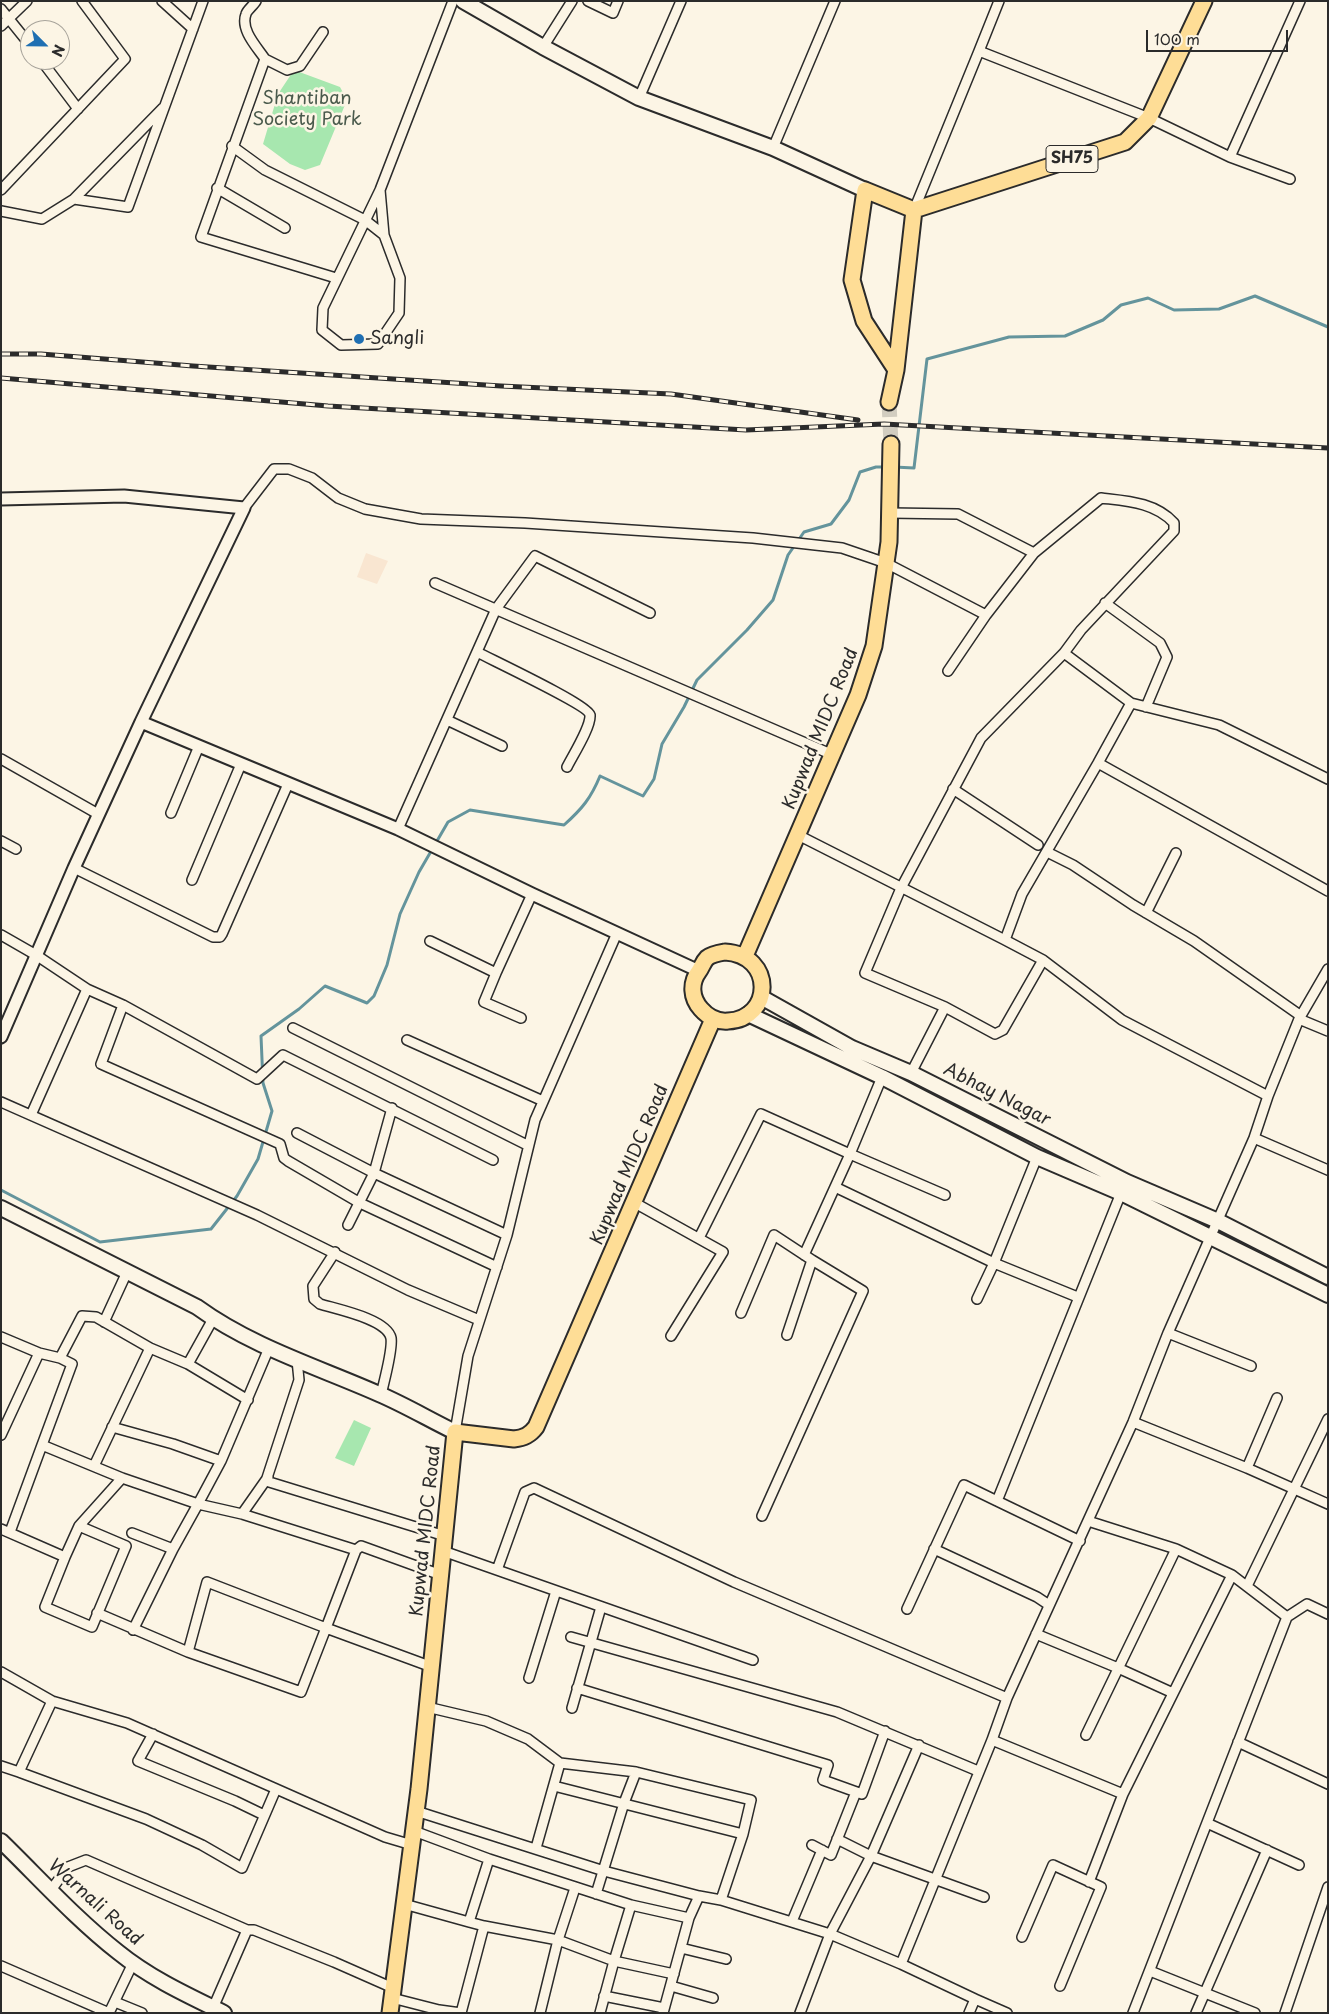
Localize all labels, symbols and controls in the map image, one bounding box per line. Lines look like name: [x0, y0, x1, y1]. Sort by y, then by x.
north arrow: [20, 20, 70, 70]
scale bar: [1149, 20, 1292, 52]
text: 100 m: [1154, 27, 1200, 50]
text: N: [47, 41, 70, 60]
park label: Shantiban Society Park: [252, 88, 362, 130]
road number: SH75: [1046, 146, 1098, 172]
place label: Sangli: [370, 328, 424, 350]
marker: Sangli: [352, 332, 366, 346]
street label: Kupwad MIDC Road: [779, 645, 863, 813]
street label: Abhay Nagar: [940, 1059, 1054, 1131]
street label: Kupwad MIDC Road: [586, 1081, 674, 1249]
street label: Kupwad MIDC Road: [406, 1444, 446, 1618]
street label: Warnali Road: [44, 1855, 146, 1951]

